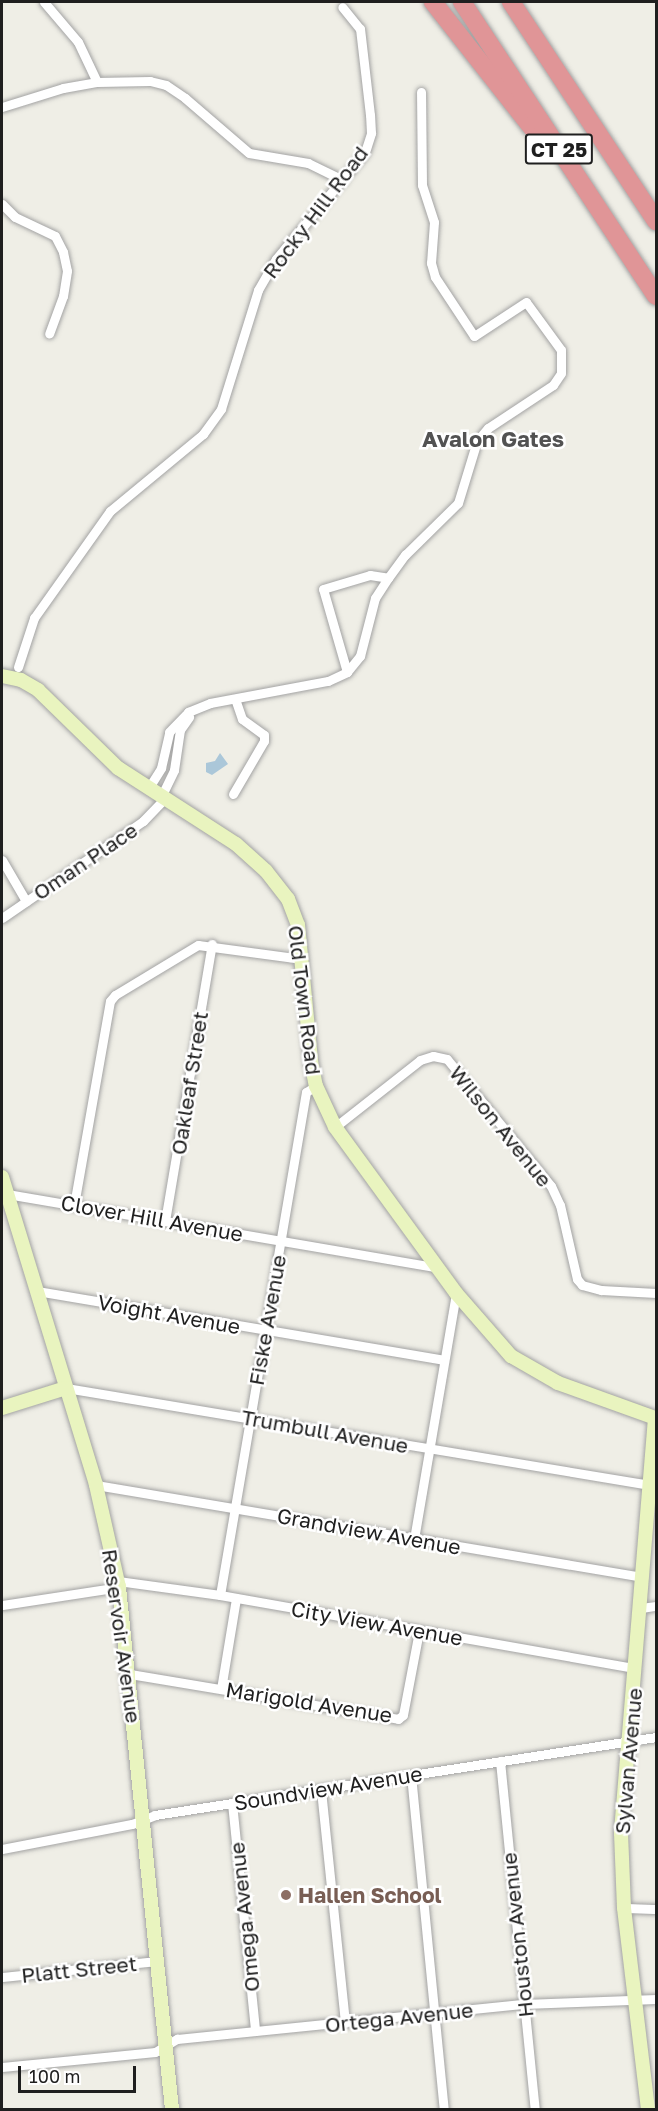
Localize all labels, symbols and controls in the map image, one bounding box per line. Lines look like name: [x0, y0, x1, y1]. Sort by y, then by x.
road number: CT 25: [524, 132, 594, 166]
street label: Rocky Hill Road: [257, 141, 373, 283]
district label: Avalon Gates: [422, 426, 564, 452]
street label: Oman Place: [28, 817, 142, 905]
street label: Old Town Road: [283, 924, 327, 1076]
street label: Oakleaf Street: [165, 1009, 213, 1157]
street label: Wilson Avenue: [444, 1060, 558, 1192]
street label: Clover Hill Avenue: [59, 1190, 245, 1246]
street label: Fiske Avenue: [243, 1253, 291, 1387]
street label: Voight Avenue: [96, 1289, 242, 1339]
street label: Trumbull Avenue: [240, 1404, 410, 1458]
street label: Grandview Avenue: [275, 1502, 463, 1560]
street label: Reservoir Avenue: [97, 1547, 147, 1725]
street label: City View Avenue: [289, 1596, 465, 1650]
street label: Marigold Avenue: [224, 1676, 394, 1728]
street label: Sylvan Avenue: [609, 1687, 647, 1835]
street label: Soundview Avenue: [232, 1761, 424, 1815]
street label: Omega Avenue: [224, 1841, 264, 1993]
street label: Houston Avenue: [496, 1851, 538, 2019]
place label: Hallen School: [298, 1882, 442, 1908]
marker: Hallen School: [279, 1888, 293, 1902]
street label: Platt Street: [20, 1950, 138, 1988]
street label: Ortega Avenue: [324, 1997, 474, 2037]
scale bar: [21, 2054, 140, 2092]
text: 100 m: [29, 2065, 80, 2087]

